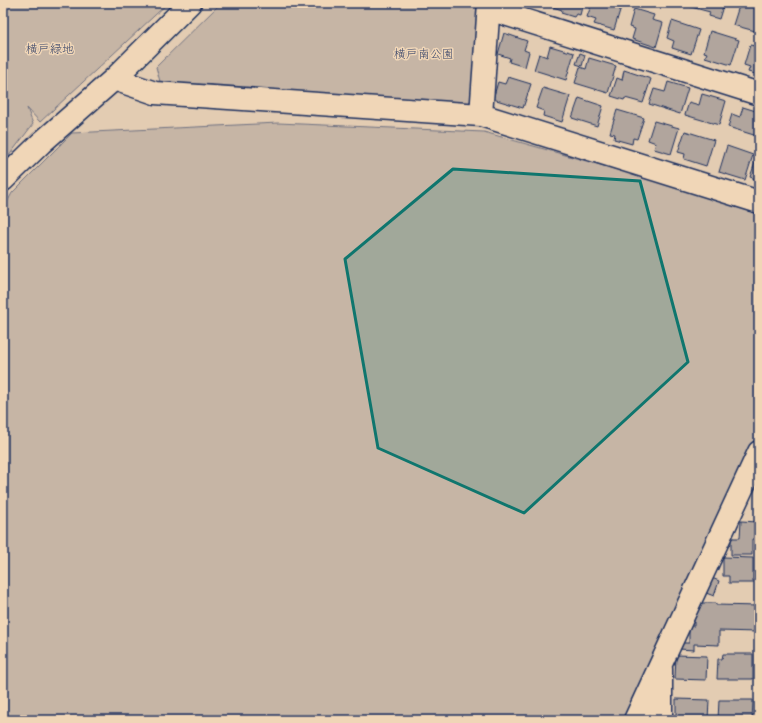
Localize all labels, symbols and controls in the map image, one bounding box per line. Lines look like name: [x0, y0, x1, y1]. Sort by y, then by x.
park label: 横戸緑地: [26, 42, 74, 58]
park label: 横戸南公園: [394, 47, 454, 63]

